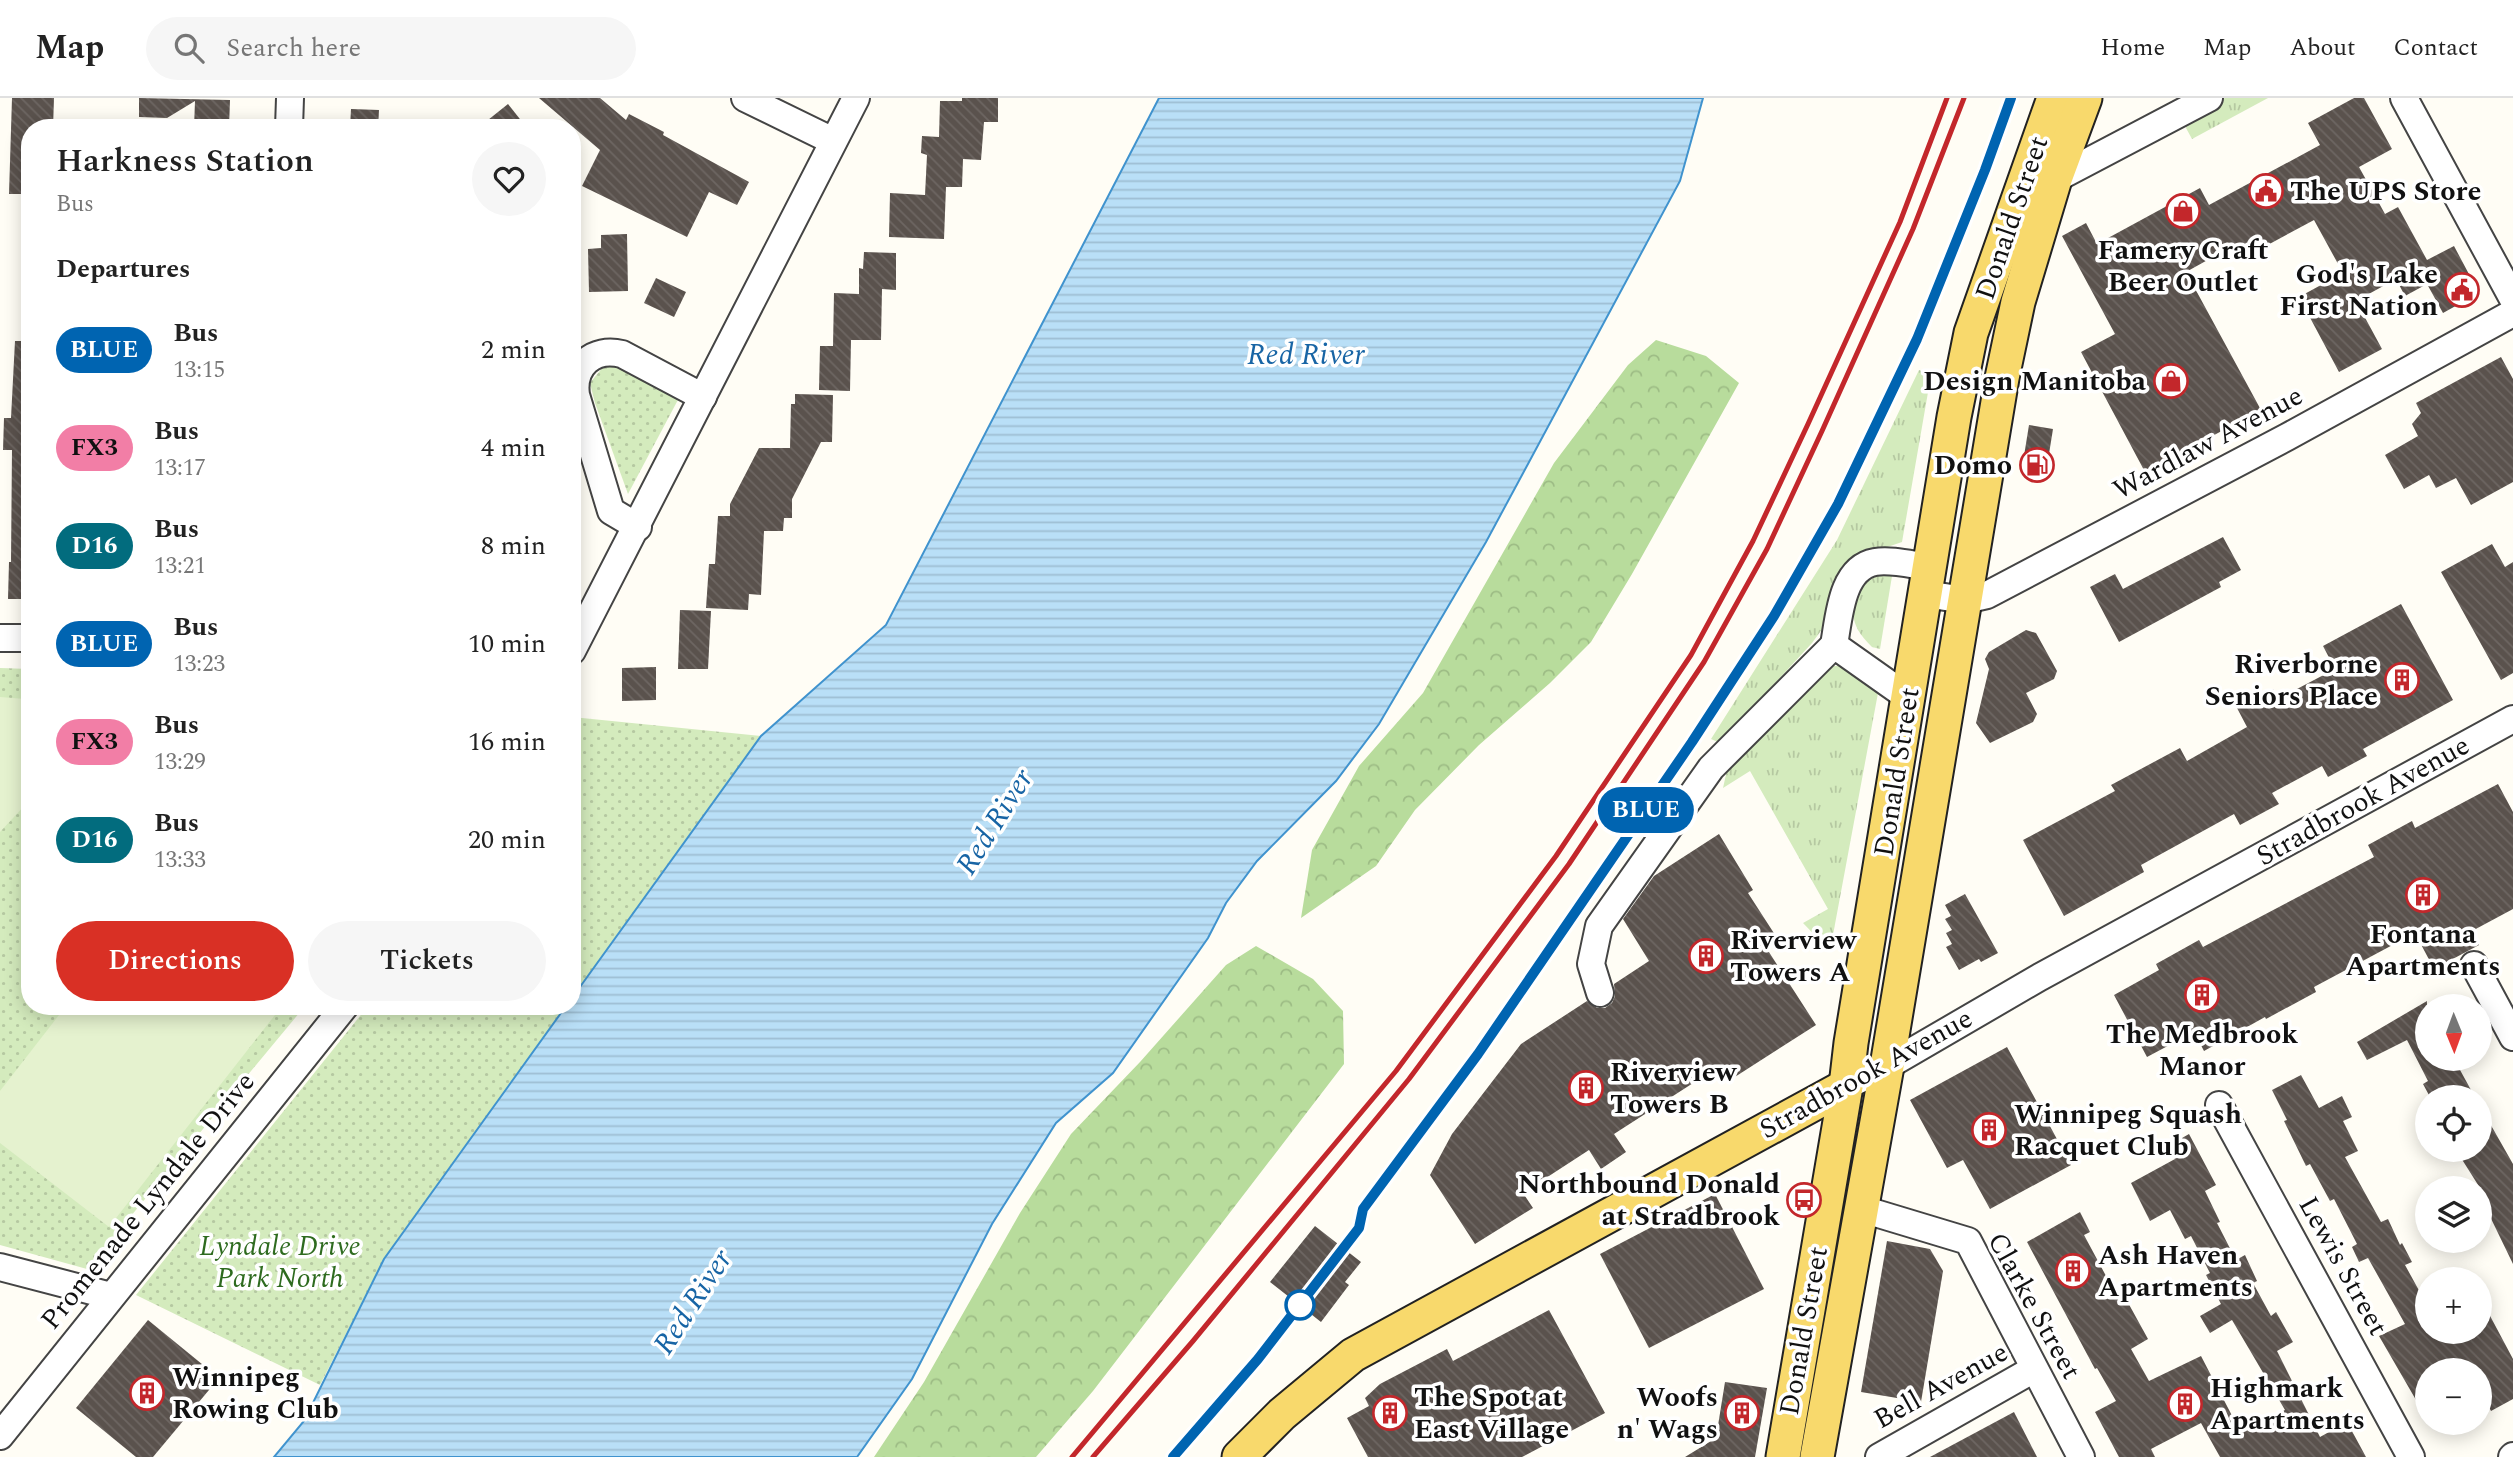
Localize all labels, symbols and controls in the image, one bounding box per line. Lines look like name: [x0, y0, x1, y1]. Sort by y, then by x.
search box: [146, 17, 636, 80]
text: Map: [35, 23, 104, 73]
text: Search here: [226, 28, 361, 68]
icon: search: [170, 29, 208, 67]
text: Home: [2100, 30, 2165, 66]
text: Map: [2203, 30, 2251, 66]
text: About: [2289, 30, 2355, 66]
text: Contact: [2393, 30, 2478, 66]
street label: Donald Street: [1964, 130, 2060, 306]
text: Harkness Station: [56, 136, 314, 186]
button: heart: [472, 142, 546, 216]
place label: The UPS Store: [2290, 170, 2481, 213]
public building icon: The UPS Store: [2247, 172, 2285, 210]
text: Bus: [56, 187, 94, 222]
shop icon: Famery Craft Beer Outlet: [2164, 192, 2202, 230]
place label: Famery Craft Beer Outlet: [2098, 229, 2268, 304]
text: Departures: [56, 249, 190, 289]
place label: God's Lake First Nation: [2279, 253, 2438, 328]
public building icon: God's Lake First Nation: [2443, 271, 2481, 309]
text: Bus: [173, 313, 218, 353]
text: 2 min: [481, 330, 546, 370]
text: BLUE: [70, 332, 138, 368]
water label: Red River: [1247, 332, 1366, 378]
text: 13:15: [173, 353, 225, 388]
place label: Design Manitoba: [1923, 360, 2147, 403]
shop icon: Design Manitoba: [2152, 362, 2190, 400]
street label: Wardlaw Avenue: [2105, 375, 2311, 511]
text: Bus: [154, 411, 199, 451]
text: 4 min: [481, 428, 546, 468]
text: FX3: [71, 430, 118, 466]
place label: Domo: [1934, 444, 2012, 487]
fuel station icon: Domo: [2018, 446, 2056, 484]
text: 13:17: [154, 451, 206, 486]
text: Bus: [154, 509, 199, 549]
text: 8 min: [481, 526, 546, 566]
text: D16: [71, 528, 118, 564]
text: 13:21: [154, 549, 206, 584]
text: Bus: [173, 607, 218, 647]
text: 10 min: [468, 624, 546, 664]
text: BLUE: [70, 626, 138, 662]
place label: Riverborne Seniors Place: [2205, 643, 2378, 718]
text: 13:23: [173, 647, 225, 682]
building icon: Riverborne Seniors Place: [2383, 661, 2421, 699]
street label: Donald Street: [1862, 684, 1932, 860]
text: Bus: [154, 705, 199, 745]
text: 16 min: [468, 722, 546, 762]
text: FX3: [71, 724, 118, 760]
street label: Stradbrook Avenue: [2248, 724, 2478, 878]
text: 13:29: [154, 745, 206, 780]
water label: Red River: [944, 759, 1046, 884]
line badge: BLUE: [1597, 787, 1695, 833]
text: BLUE: [1612, 792, 1680, 828]
text: Bus: [154, 803, 199, 843]
text: 20 min: [468, 820, 546, 860]
text: D16: [71, 822, 118, 858]
text: 13:33: [154, 843, 206, 878]
building icon: Fontana Apartments: [2404, 876, 2442, 914]
place label: Fontana Apartments: [2346, 913, 2500, 988]
place label: Riverview Towers A: [1730, 919, 1858, 994]
button: Directions: [56, 921, 294, 1001]
button: Tickets: [308, 921, 546, 1001]
building icon: Riverview Towers A: [1687, 937, 1725, 975]
building icon: The Medbrook Manor: [2183, 976, 2221, 1014]
north arrow: [2415, 994, 2492, 1071]
map controls: [2415, 994, 2492, 1435]
street label: Stradbrook Avenue: [1751, 997, 1981, 1151]
place label: The Medbrook Manor: [2106, 1013, 2298, 1088]
place label: Riverview Towers B: [1610, 1051, 1738, 1126]
street label: Promenade Lyndale Drive: [30, 1063, 266, 1339]
building icon: Riverview Towers B: [1567, 1069, 1605, 1107]
button: locate: [2415, 1085, 2492, 1162]
place label: Winnipeg Squash Racquet Club: [2014, 1093, 2242, 1168]
building icon: Winnipeg Squash Racquet Club: [1970, 1111, 2008, 1149]
place label: Northbound Donald at Stradbrook: [1518, 1163, 1780, 1238]
button: layers: [2415, 1176, 2492, 1253]
bus stop icon: Northbound Donald at Stradbrook: [1785, 1181, 1823, 1219]
street label: Lewis Street: [2287, 1188, 2399, 1344]
park label: Lyndale Drive Park North: [199, 1225, 361, 1300]
street label: Clarke Street: [1976, 1225, 2092, 1388]
place label: Ash Haven Apartments: [2098, 1234, 2253, 1309]
water label: Red River: [642, 1240, 745, 1364]
street label: Donald Street: [1768, 1243, 1840, 1419]
building icon: Ash Haven Apartments: [2054, 1252, 2092, 1290]
button: +: [2415, 1267, 2492, 1344]
unlabelled marker: [1285, 1290, 1315, 1320]
street label: Bell Avenue: [1866, 1331, 2016, 1441]
place label: Winnipeg Rowing Club: [172, 1356, 338, 1431]
button: −: [2415, 1358, 2492, 1435]
place label: Highmark Apartments: [2210, 1367, 2365, 1442]
building icon: Winnipeg Rowing Club: [128, 1374, 166, 1412]
place label: The Spot at East Village: [1414, 1376, 1569, 1451]
place label: Woofs n' Wags: [1617, 1376, 1718, 1451]
building icon: Highmark Apartments: [2166, 1385, 2204, 1423]
building icon: The Spot at East Village: [1371, 1394, 1409, 1432]
building icon: Woofs n' Wags: [1723, 1394, 1761, 1432]

